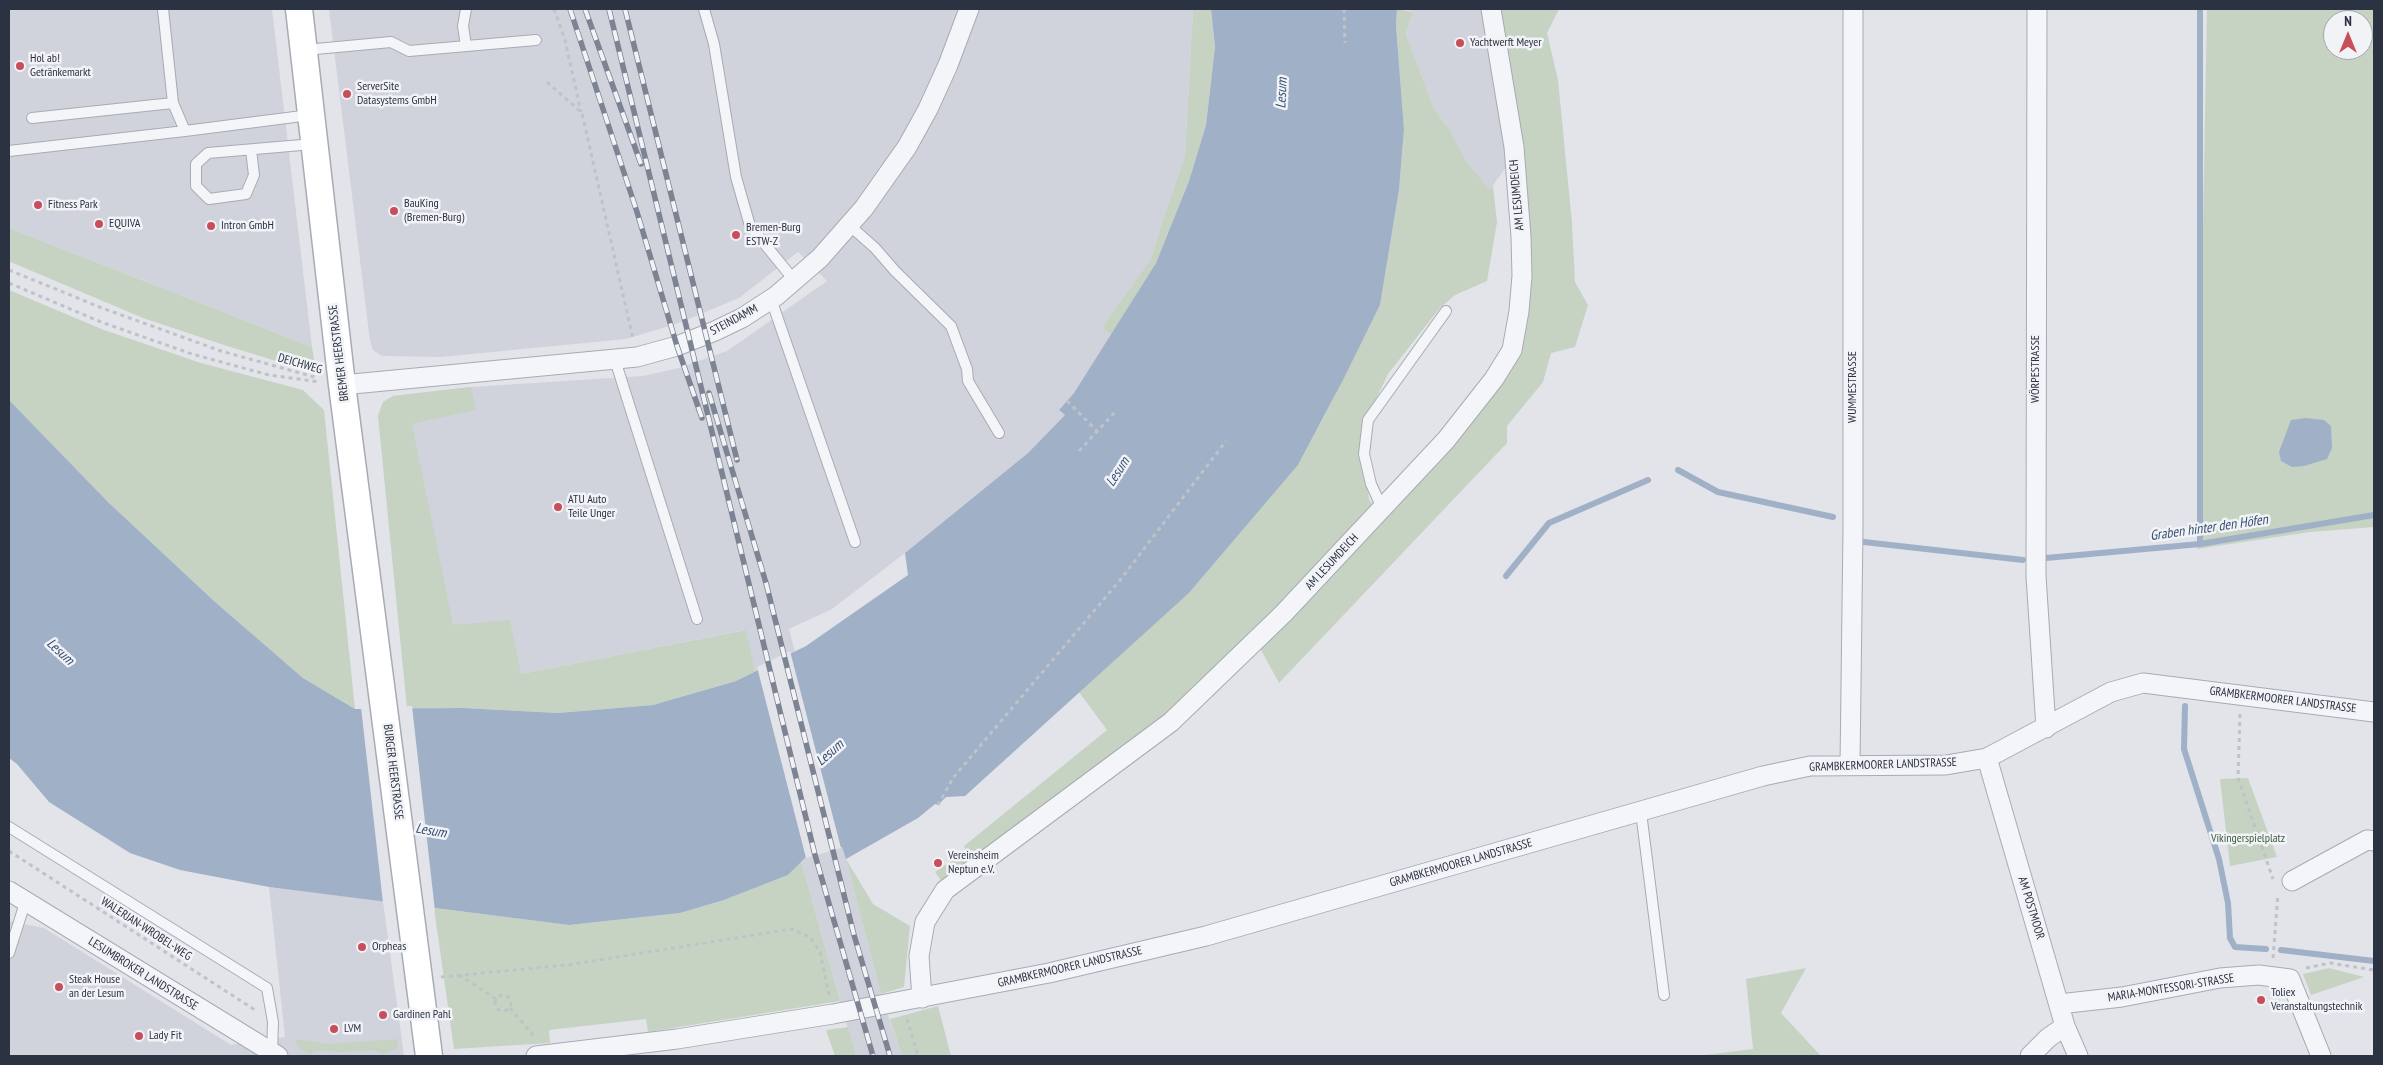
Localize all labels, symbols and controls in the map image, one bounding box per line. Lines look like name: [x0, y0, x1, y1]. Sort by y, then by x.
north arrow: [2323, 10, 2373, 60]
text: N: [2344, 12, 2352, 30]
place label: Yachtwerft Meyer: [1470, 36, 1542, 50]
marker: Yachtwerft Meyer: [1454, 37, 1466, 49]
place label: Hol ab! Getränkemarkt: [30, 52, 91, 80]
marker: Hol ab! Getränkemarkt: [14, 60, 26, 72]
water label: Lesum: [1273, 77, 1291, 109]
place label: ServerSite Datasystems GmbH: [357, 80, 437, 108]
marker: ServerSite Datasystems GmbH: [341, 88, 353, 100]
street label: AM LESUMDEICH: [1507, 159, 1527, 231]
place label: BauKing (Bremen-Burg): [404, 197, 464, 225]
place label: Fitness Park: [48, 198, 98, 212]
marker: Fitness Park: [32, 199, 44, 211]
marker: BauKing (Bremen-Burg): [388, 205, 400, 217]
place label: EQUIVA: [109, 217, 141, 231]
marker: EQUIVA: [93, 218, 105, 230]
place label: Intron GmbH: [221, 219, 274, 233]
marker: Intron GmbH: [205, 220, 217, 232]
place label: Bremen-Burg ESTW-Z: [746, 221, 801, 249]
marker: Bremen-Burg ESTW-Z: [730, 229, 742, 241]
street label: STEINDAMM: [708, 301, 760, 339]
street label: BREMER HEERSTRASSE: [326, 304, 352, 402]
street label: WÖRPESTRASSE: [2029, 335, 2043, 403]
street label: DEICHWEG: [276, 351, 324, 377]
street label: WUMMESTRASSE: [1846, 351, 1860, 423]
water label: Lesum: [1103, 454, 1133, 490]
place label: ATU Auto Teile Unger: [568, 493, 615, 521]
marker: ATU Auto Teile Unger: [552, 501, 564, 513]
water label: Graben hinter den Höfen: [2149, 511, 2269, 545]
street label: AM LESUMDEICH: [1302, 531, 1362, 593]
water label: Lesum: [43, 635, 77, 669]
street label: GRAMBKERMOORER LANDSTRASSE: [2209, 684, 2357, 716]
street label: BURGER HEERSTRASSE: [380, 723, 406, 821]
water label: Lesum: [813, 737, 847, 769]
street label: GRAMBKERMOORER LANDSTRASSE: [1809, 755, 1957, 775]
water label: Lesum: [414, 820, 448, 842]
park label: Vikingerspielplatz: [2211, 832, 2285, 846]
street label: GRAMBKERMOORER LANDSTRASSE: [1388, 836, 1534, 890]
place label: Vereinsheim Neptun e.V.: [948, 849, 999, 877]
marker: Vereinsheim Neptun e.V.: [932, 857, 944, 869]
street label: AM POSTMOOR: [2015, 875, 2047, 941]
street label: WALERJAN-WROBEL-WEG: [98, 894, 194, 964]
street label: LESUMBROKER LANDSTRASSE: [85, 934, 201, 1014]
place label: Orpheas: [372, 940, 406, 954]
marker: Orpheas: [356, 941, 368, 953]
street label: GRAMBKERMOORER LANDSTRASSE: [996, 943, 1144, 991]
street label: MARIA-MONTESSORI-STRASSE: [2107, 971, 2235, 1005]
place label: Steak House an der Lesum: [69, 973, 124, 1001]
marker: Steak House an der Lesum: [53, 981, 65, 993]
place label: Toliex Veranstaltungstechnik: [2271, 986, 2362, 1014]
marker: Toliex Veranstaltungstechnik: [2255, 994, 2267, 1006]
place label: Gardinen Pahl: [393, 1008, 451, 1022]
marker: Gardinen Pahl: [377, 1009, 389, 1021]
place label: LVM: [344, 1022, 361, 1036]
marker: LVM: [328, 1023, 340, 1035]
place label: Lady Fit: [149, 1029, 182, 1043]
marker: Lady Fit: [133, 1030, 145, 1042]

